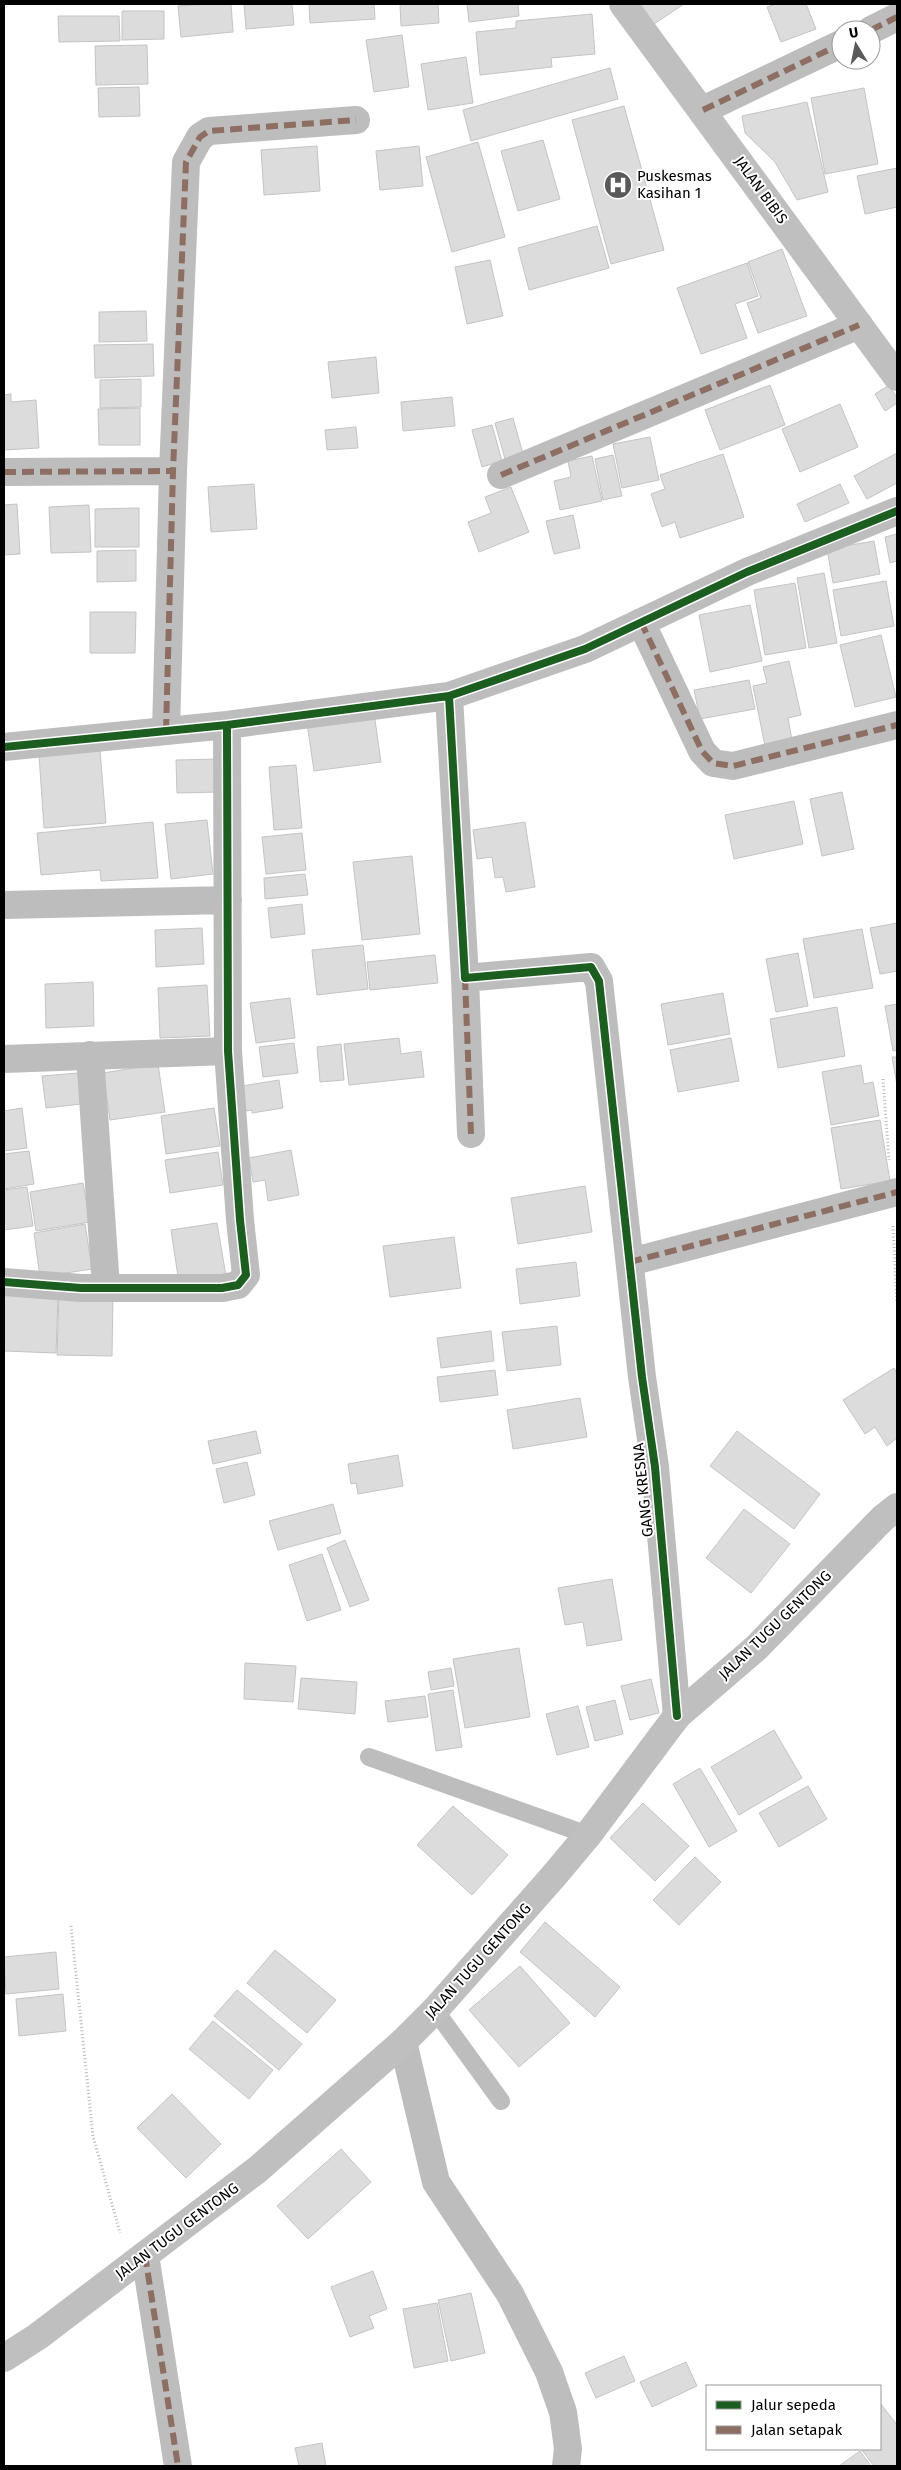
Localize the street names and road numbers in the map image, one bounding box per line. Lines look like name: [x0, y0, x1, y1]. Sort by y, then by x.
street label: JALAN BIBIS: [731, 153, 791, 227]
street label: GANG KRESNA: [629, 1442, 657, 1538]
street label: JALAN TUGU GENTONG: [715, 1567, 835, 1683]
street label: JALAN TUGU GENTONG: [421, 1899, 535, 2023]
street label: JALAN TUGU GENTONG: [112, 2179, 242, 2283]

